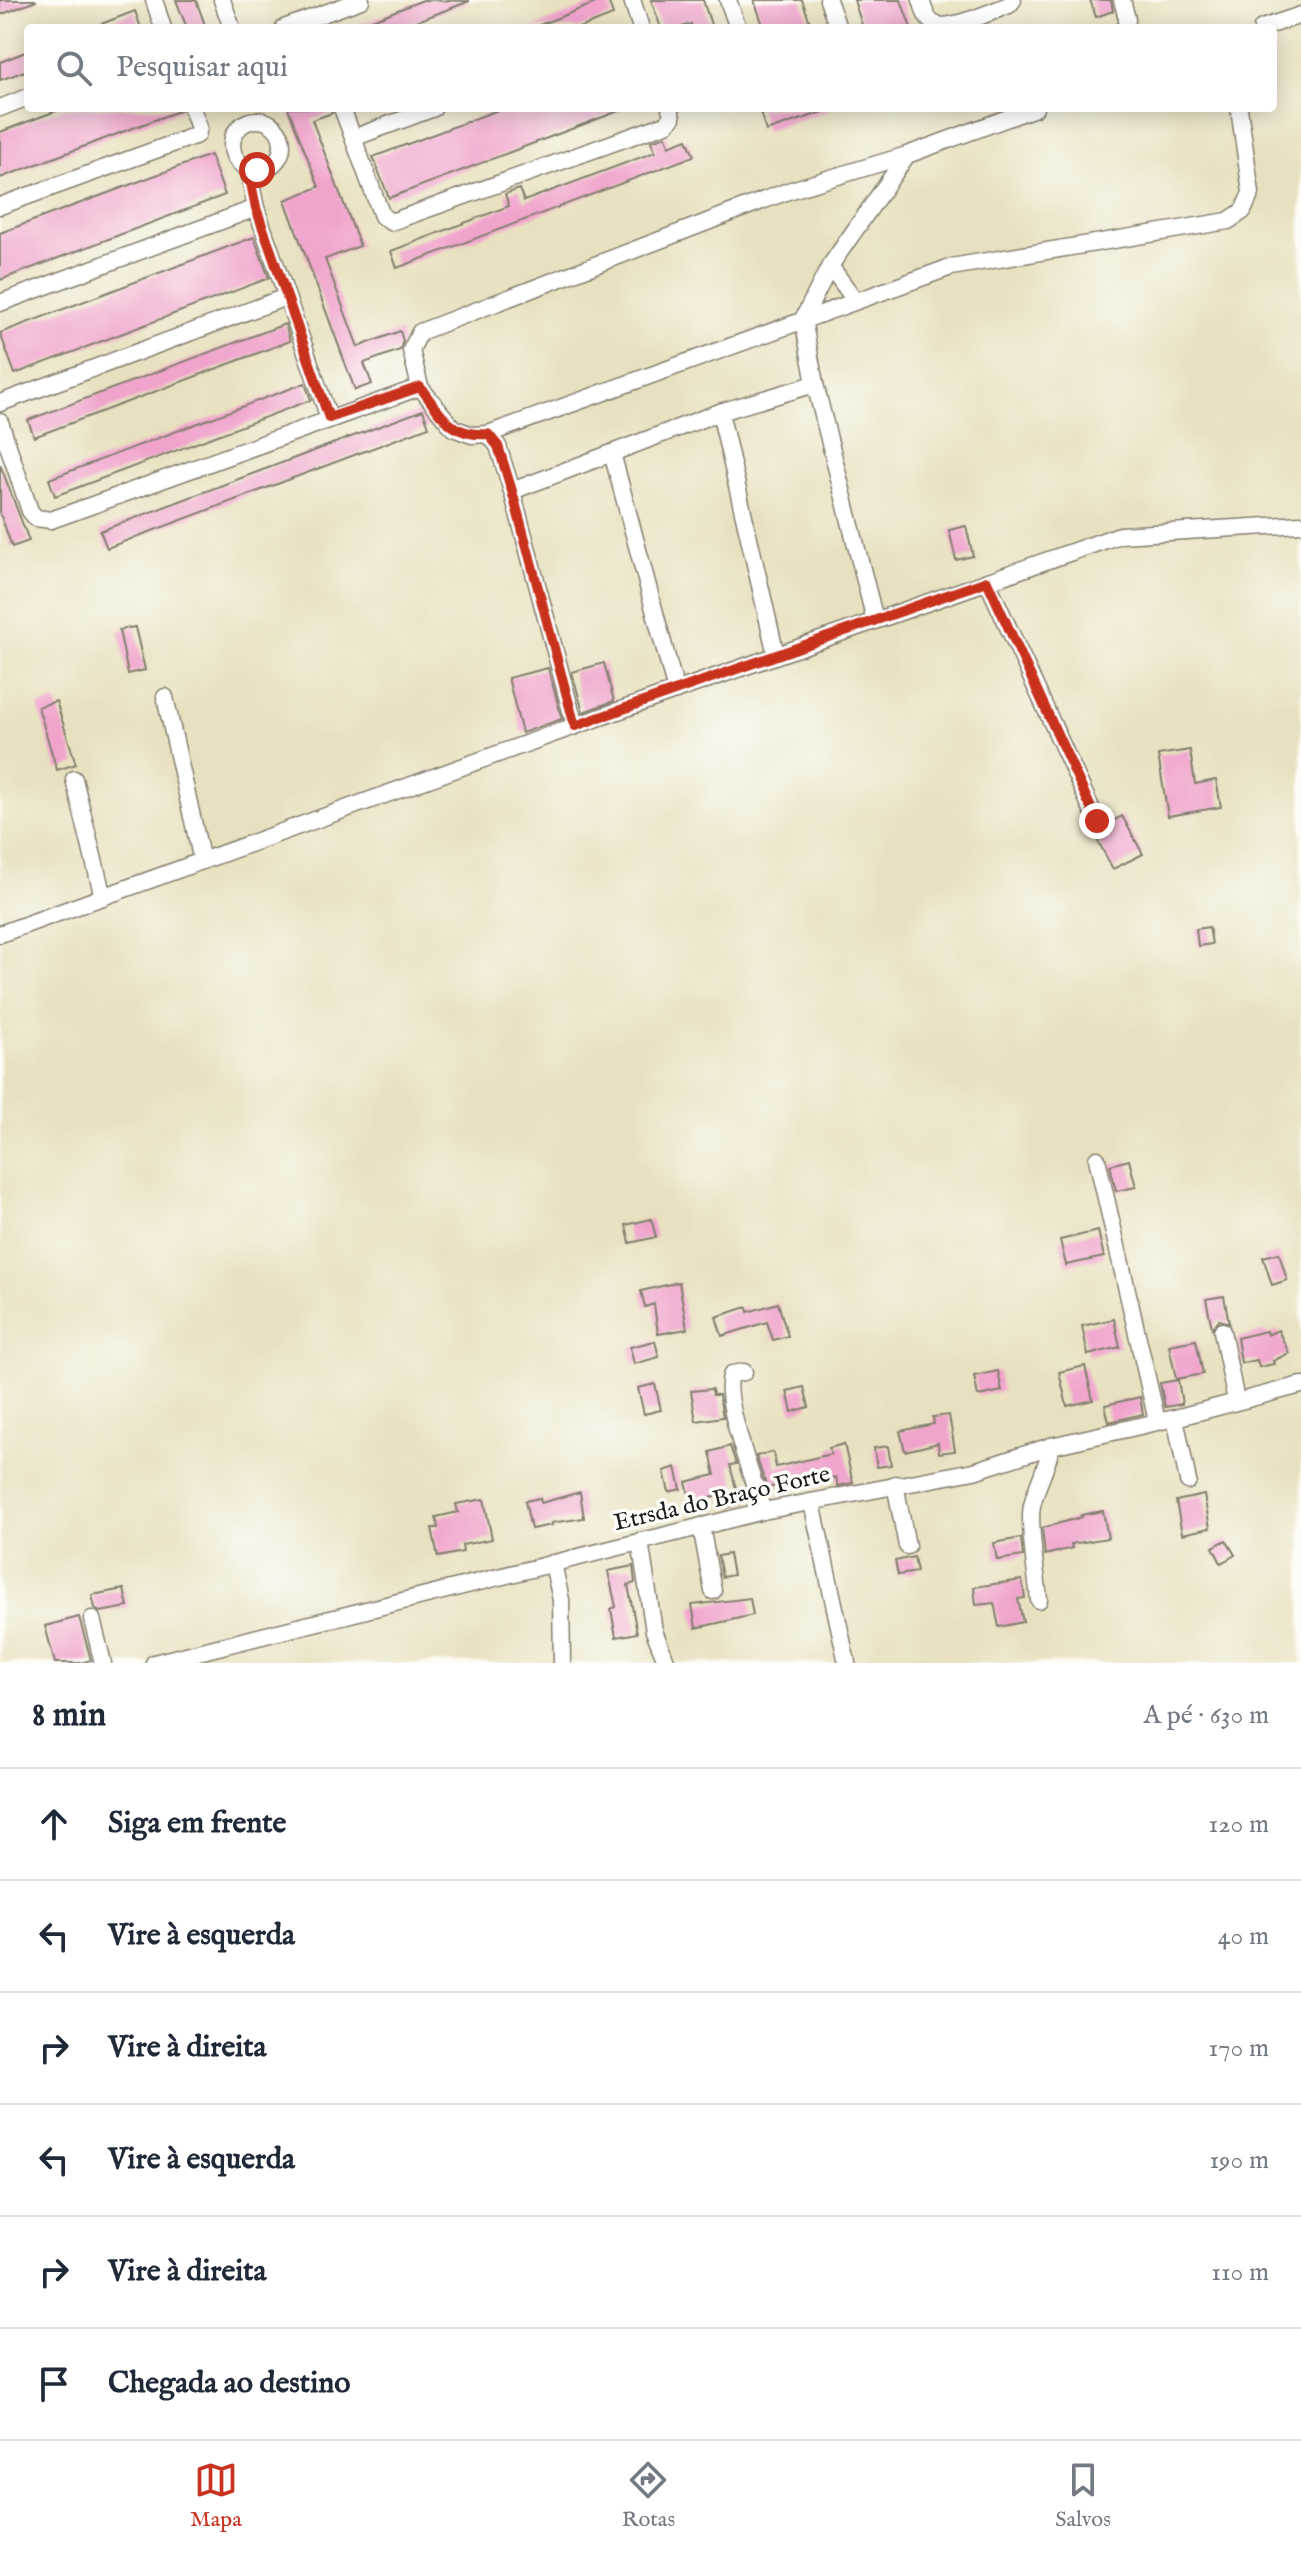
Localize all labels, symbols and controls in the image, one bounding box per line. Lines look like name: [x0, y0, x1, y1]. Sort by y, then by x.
search box: [24, 24, 1277, 112]
icon: search: [52, 46, 96, 90]
text: Pesquisar aqui: [116, 49, 288, 87]
route start: [239, 152, 275, 188]
route end: [1079, 803, 1115, 839]
street label: Etrsda do Braço Forte: [611, 1459, 833, 1539]
text: 8 min: [32, 1694, 106, 1737]
text: A pé · 630 m: [1143, 1699, 1269, 1732]
icon: ahead: [32, 1802, 76, 1846]
text: Siga em frente: [108, 1805, 286, 1843]
text: 120 m: [1209, 1808, 1269, 1841]
icon: left: [32, 1914, 76, 1958]
text: Vire à esquerda: [108, 1917, 295, 1955]
text: 40 m: [1218, 1920, 1269, 1953]
icon: right: [32, 2026, 76, 2070]
text: Vire à direita: [108, 2029, 267, 2067]
text: 170 m: [1209, 2032, 1269, 2065]
icon: left: [32, 2138, 76, 2182]
text: Vire à esquerda: [108, 2141, 295, 2179]
text: 190 m: [1209, 2144, 1269, 2177]
icon: right: [32, 2250, 76, 2294]
text: Vire à direita: [108, 2253, 267, 2291]
text: 110 m: [1211, 2256, 1269, 2289]
icon: arrive: [32, 2362, 76, 2406]
text: Chegada ao destino: [108, 2365, 350, 2403]
tab: Mapa: [190, 2458, 242, 2534]
tab: Rotas: [622, 2458, 675, 2534]
tab: Salvos: [1055, 2458, 1111, 2534]

